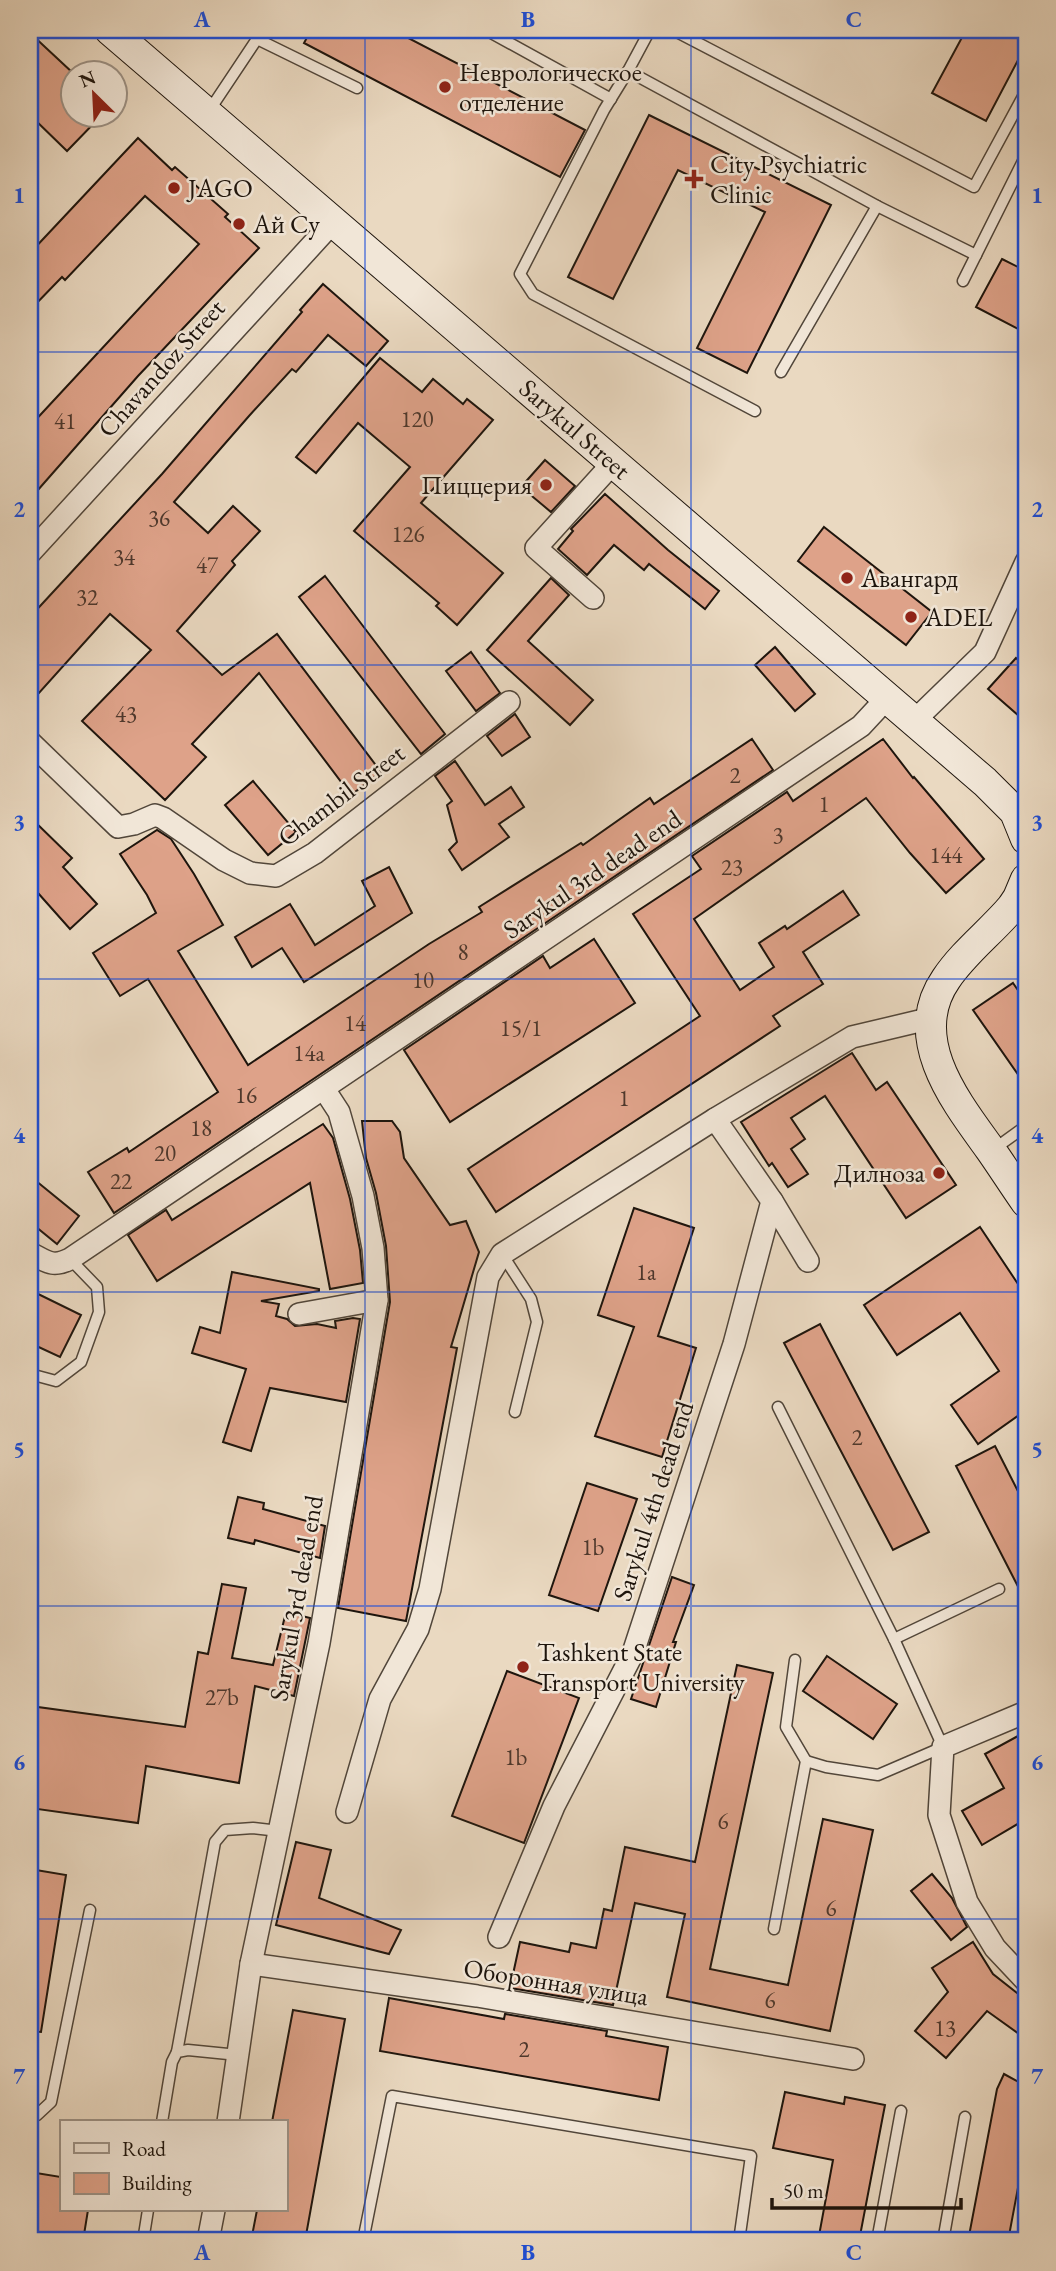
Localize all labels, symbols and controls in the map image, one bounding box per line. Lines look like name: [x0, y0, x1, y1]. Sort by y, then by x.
text: A: [193, 4, 211, 34]
text: B: [521, 4, 535, 34]
text: C: [846, 4, 862, 34]
place label: Неврологическое отделение: [459, 55, 642, 119]
north arrow: [60, 60, 130, 130]
text: N: [75, 64, 100, 93]
marker: Неврологическое отделение: [437, 79, 453, 95]
place label: City Psychiatric Clinic: [710, 147, 867, 211]
marker: City Psychiatric Clinic: [684, 169, 704, 189]
place label: JAGO: [186, 171, 253, 205]
text: 1: [13, 180, 25, 210]
marker: JAGO: [166, 180, 182, 196]
text: 1: [1031, 180, 1043, 210]
place label: Ай Су: [252, 207, 320, 241]
marker: Ай Су: [231, 216, 247, 232]
street label: Chavandoz Street: [90, 292, 232, 444]
street label: Sarykul Street: [512, 371, 638, 487]
house number: 120: [400, 404, 434, 434]
house number: 41: [54, 406, 76, 436]
place label: Пиццерия: [421, 468, 532, 502]
marker: Пиццерия: [538, 477, 554, 493]
text: 2: [13, 494, 25, 524]
text: 2: [1031, 494, 1043, 524]
house number: 36: [148, 503, 170, 533]
house number: 126: [391, 519, 425, 549]
house number: 34: [113, 542, 136, 572]
house number: 47: [196, 550, 219, 580]
place label: Авангард: [860, 561, 958, 595]
marker: Авангард: [839, 570, 855, 586]
house number: 32: [76, 582, 98, 612]
place label: ADEL: [924, 600, 992, 634]
marker: ADEL: [903, 609, 919, 625]
house number: 43: [115, 699, 137, 729]
street label: Chambil Street: [271, 736, 411, 854]
house number: 2: [729, 760, 741, 790]
house number: 1: [818, 789, 830, 819]
street label: Sarykul 3rd dead end: [496, 801, 689, 946]
text: 3: [13, 807, 25, 837]
text: 3: [1031, 807, 1043, 837]
house number: 3: [772, 820, 784, 850]
house number: 144: [929, 840, 964, 870]
house number: 23: [721, 852, 743, 882]
house number: 8: [457, 937, 469, 967]
house number: 10: [412, 965, 434, 995]
house number: 14: [344, 1008, 367, 1038]
house number: 15/1: [500, 1013, 542, 1043]
house number: 14a: [293, 1038, 325, 1068]
house number: 16: [235, 1080, 257, 1110]
house number: 1: [618, 1083, 630, 1113]
house number: 18: [190, 1113, 212, 1143]
text: 4: [13, 1120, 26, 1150]
text: 4: [1031, 1120, 1044, 1150]
house number: 20: [154, 1138, 176, 1168]
place label: Дилноза: [834, 1156, 926, 1190]
marker: Дилноза: [931, 1165, 947, 1181]
house number: 22: [110, 1166, 132, 1196]
house number: 1a: [636, 1257, 657, 1287]
street label: Sarykul 4th dead end: [605, 1396, 702, 1605]
house number: 2: [851, 1422, 863, 1452]
text: 5: [13, 1434, 25, 1464]
text: 5: [1031, 1434, 1043, 1464]
street label: Sarykul 3rd dead end: [261, 1492, 331, 1704]
house number: 1b: [582, 1532, 605, 1562]
place label: Tashkent State Transport University: [537, 1635, 745, 1699]
marker: Tashkent State Transport University: [515, 1659, 531, 1675]
house number: 27b: [205, 1682, 239, 1712]
house number: 1b: [505, 1742, 528, 1772]
text: 6: [13, 1747, 25, 1777]
text: 6: [1031, 1747, 1043, 1777]
house number: 6: [717, 1806, 729, 1836]
house number: 6: [825, 1893, 837, 1923]
street label: Оборонная улица: [461, 1951, 651, 2013]
house number: 6: [764, 1985, 776, 2015]
house number: 13: [934, 2013, 956, 2043]
house number: 2: [518, 2034, 530, 2064]
text: 7: [13, 2061, 26, 2091]
text: 7: [1031, 2061, 1044, 2091]
legend: [60, 2120, 287, 2212]
text: Road: [122, 2135, 166, 2162]
scale bar: [772, 2166, 962, 2210]
text: Building: [122, 2169, 192, 2196]
text: 50 m: [783, 2177, 824, 2204]
text: A: [193, 2237, 211, 2267]
text: B: [521, 2237, 535, 2267]
text: C: [846, 2237, 862, 2267]

